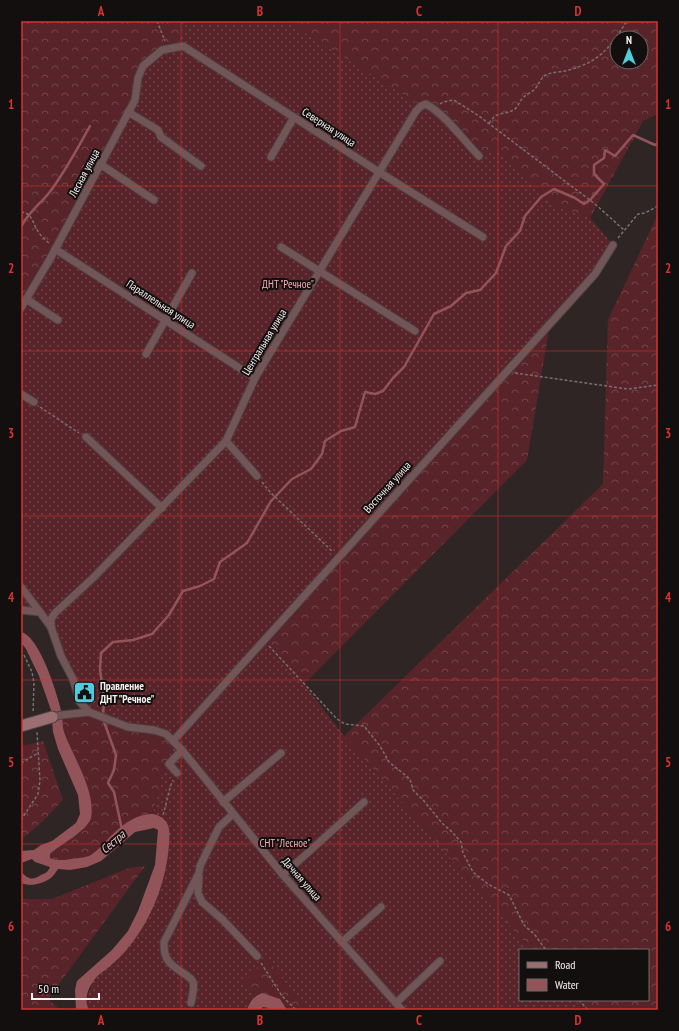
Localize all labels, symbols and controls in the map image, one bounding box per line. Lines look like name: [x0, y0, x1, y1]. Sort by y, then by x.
text: A: [97, 3, 105, 20]
text: B: [257, 3, 263, 20]
text: C: [416, 3, 422, 20]
text: D: [575, 3, 582, 20]
north arrow: [609, 30, 649, 70]
text: N: [626, 33, 632, 47]
text: 1: [8, 96, 14, 113]
text: 1: [665, 96, 671, 113]
street label: Северная улица: [299, 104, 359, 150]
street label: Лесная улица: [65, 147, 102, 200]
text: 2: [8, 260, 14, 277]
text: 2: [665, 260, 671, 277]
street label: Параллельная улица: [124, 276, 198, 332]
park label: ДНТ "Речное": [262, 277, 314, 291]
street label: Центральная улица: [239, 306, 289, 378]
text: 3: [8, 425, 14, 442]
text: 3: [665, 425, 671, 442]
street label: Восточная улица: [360, 458, 414, 516]
text: 4: [8, 589, 15, 606]
text: 4: [665, 589, 672, 606]
public building icon: Правление ДНТ "Речное": [72, 679, 98, 705]
place label: Правление ДНТ "Речное": [100, 679, 155, 706]
text: 5: [8, 754, 14, 771]
text: 5: [665, 754, 671, 771]
water label: Сестра: [97, 826, 129, 856]
park label: СНТ "Лесное": [259, 836, 311, 850]
street label: Дачная улица: [279, 854, 325, 904]
text: 6: [8, 918, 14, 935]
text: 6: [665, 918, 671, 935]
legend: [519, 949, 649, 1001]
text: Road: [555, 957, 575, 972]
scale bar: [32, 975, 99, 1001]
text: Water: [555, 977, 580, 992]
text: 50 m: [38, 981, 59, 996]
text: A: [97, 1012, 105, 1029]
text: B: [257, 1012, 263, 1029]
text: C: [416, 1012, 422, 1029]
text: D: [575, 1012, 582, 1029]

